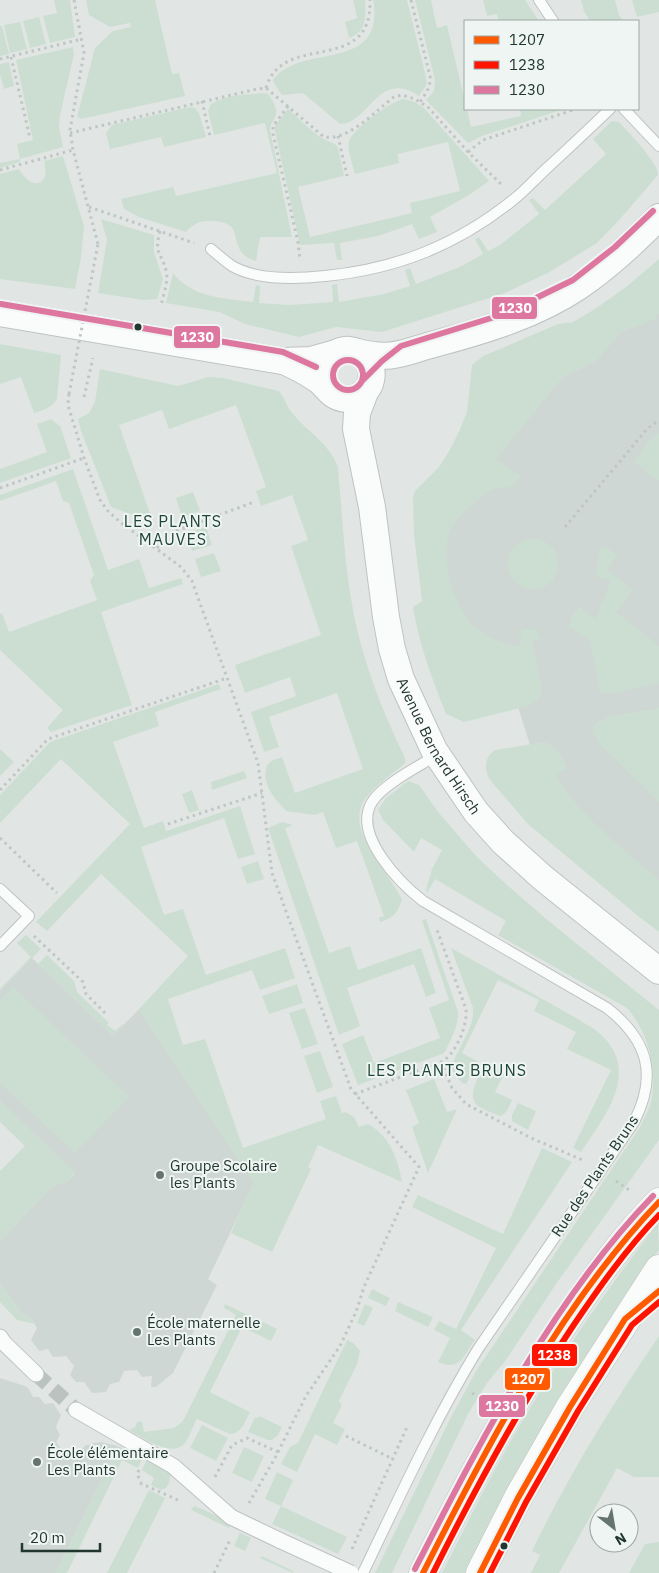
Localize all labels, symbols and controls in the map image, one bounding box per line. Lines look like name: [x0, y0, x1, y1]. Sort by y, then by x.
legend: [464, 20, 639, 110]
text: 1207: [509, 30, 545, 49]
text: 1238: [509, 55, 545, 74]
text: 1230: [509, 80, 545, 99]
line badge: 1230: [491, 296, 538, 320]
text: 1230: [498, 299, 532, 317]
unlabelled marker: [133, 322, 143, 332]
line badge: 1230: [173, 325, 221, 349]
text: 1230: [180, 328, 214, 346]
district label: LES PLANTS MAUVES: [124, 511, 222, 549]
street label: Avenue Bernard Hirsch: [393, 675, 485, 818]
district label: LES PLANTS BRUNS: [367, 1060, 527, 1080]
street label: Rue des Plants Bruns: [547, 1111, 642, 1240]
place label: Groupe Scolaire les Plants: [170, 1156, 277, 1192]
marker: Groupe Scolaire les Plants: [154, 1169, 166, 1181]
place label: École maternelle Les Plants: [147, 1313, 260, 1349]
marker: École maternelle Les Plants: [131, 1326, 143, 1338]
line badge: 1238: [531, 1343, 578, 1367]
text: 1238: [537, 1346, 571, 1364]
line badge: 1207: [504, 1367, 551, 1391]
text: 1207: [511, 1370, 545, 1388]
line badge: 1230: [478, 1394, 526, 1418]
text: 1230: [485, 1397, 519, 1415]
place label: École élémentaire Les Plants: [47, 1443, 168, 1479]
marker: École élémentaire Les Plants: [31, 1456, 43, 1468]
north arrow: [589, 1503, 639, 1553]
scale bar: [22, 1520, 100, 1552]
text: 20 m: [30, 1528, 65, 1547]
text: N: [612, 1529, 630, 1549]
unlabelled marker: [499, 1541, 509, 1551]

